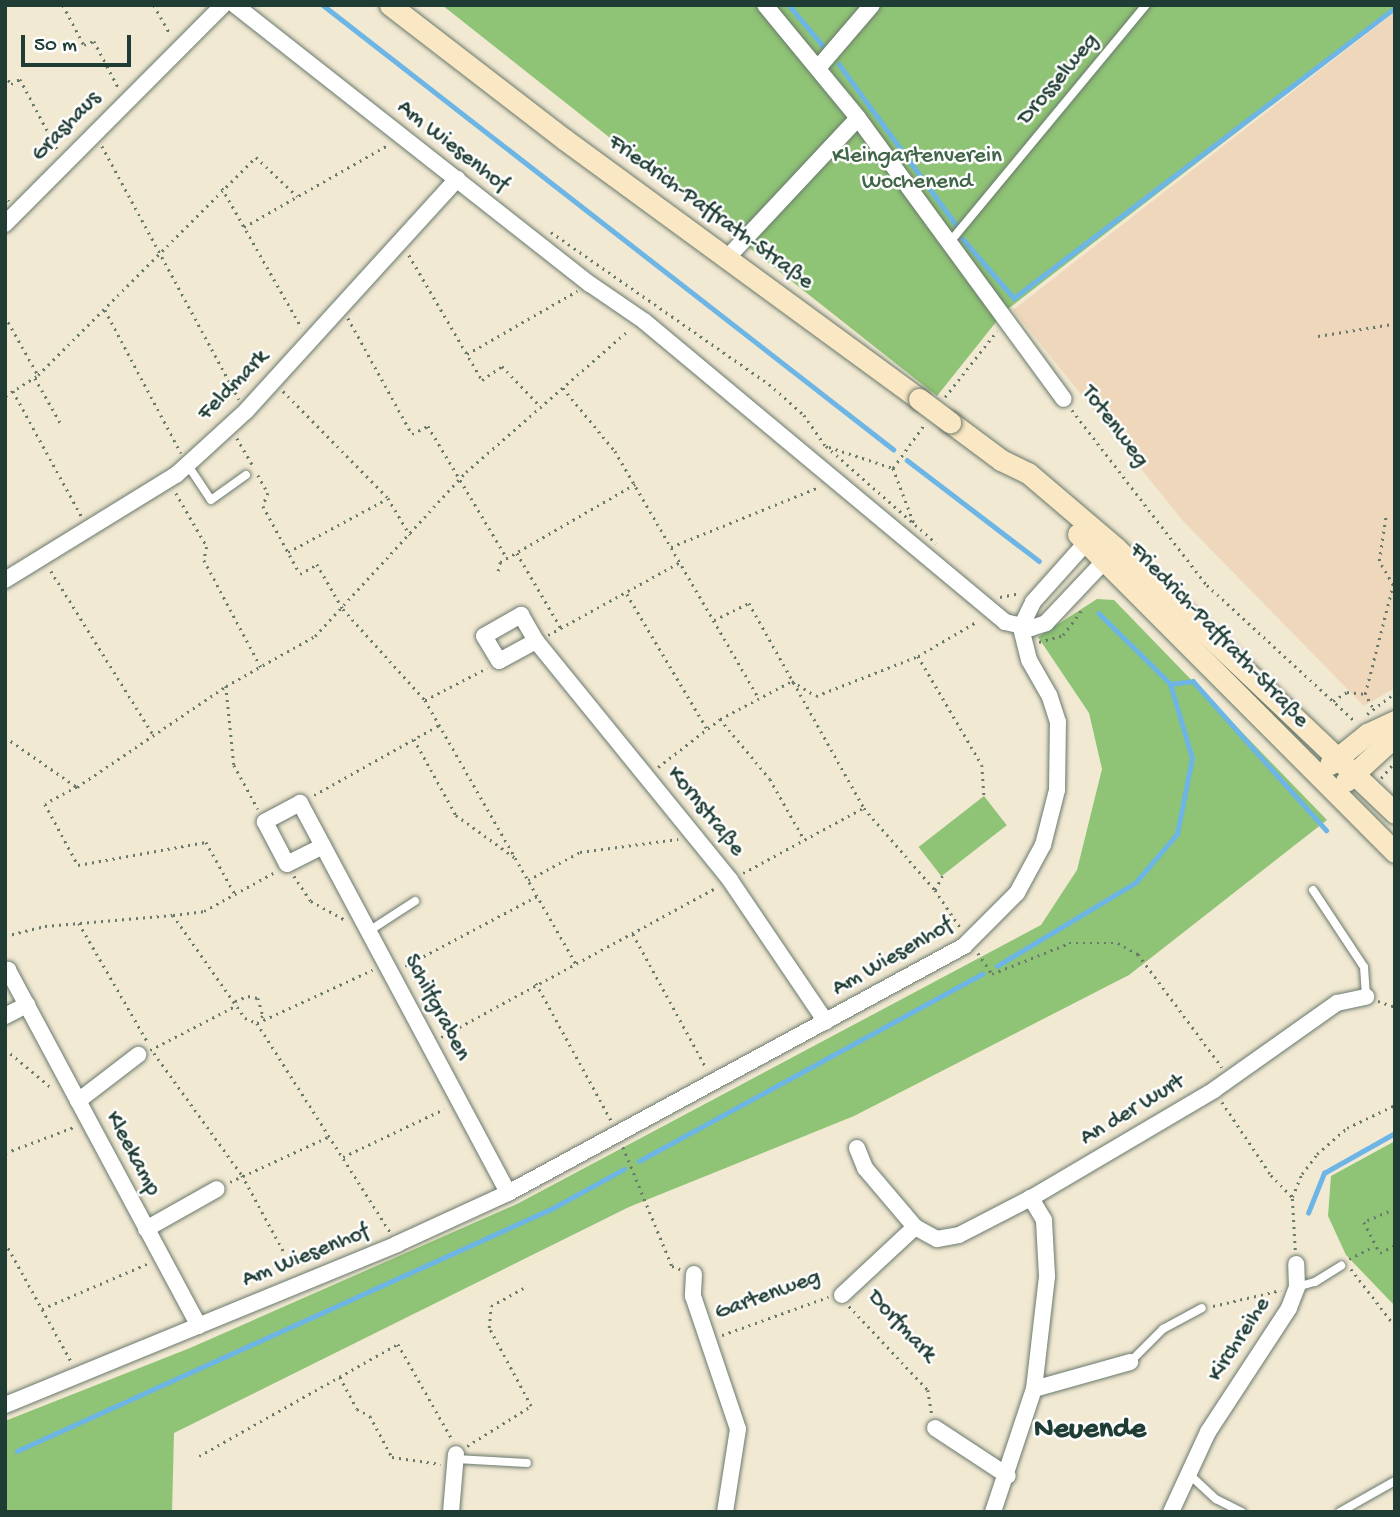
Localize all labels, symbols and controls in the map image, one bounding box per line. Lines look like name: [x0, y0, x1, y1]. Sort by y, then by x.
scale bar: [24, 21, 135, 65]
street label: Drosselweg: [1013, 28, 1105, 132]
text: 50 m: [34, 34, 77, 59]
street label: Grashaus: [26, 86, 108, 168]
street label: Am Wiesenhof: [391, 95, 513, 199]
street label: Friedrich-Paffrath-Straße: [602, 129, 818, 297]
park label: Kleingartenverein Wochenend: [832, 143, 1002, 197]
street label: Feldmark: [193, 345, 275, 427]
street label: Totenweg: [1074, 380, 1154, 474]
street label: Friedrich-Paffrath-Straße: [1122, 538, 1314, 734]
street label: Kornstraße: [660, 761, 750, 863]
street label: Am Wiesenhof: [828, 912, 958, 1004]
street label: Schilfgraben: [396, 950, 476, 1066]
street label: An der Wurt: [1076, 1069, 1190, 1153]
street label: Kleekamp: [98, 1107, 166, 1201]
street label: Am Wiesenhof: [239, 1219, 373, 1295]
street label: Gartenweg: [711, 1264, 825, 1328]
street label: Dorfmark: [860, 1285, 942, 1369]
street label: Kirchreihe: [1203, 1293, 1277, 1387]
district label: Neuende: [1034, 1413, 1146, 1449]

